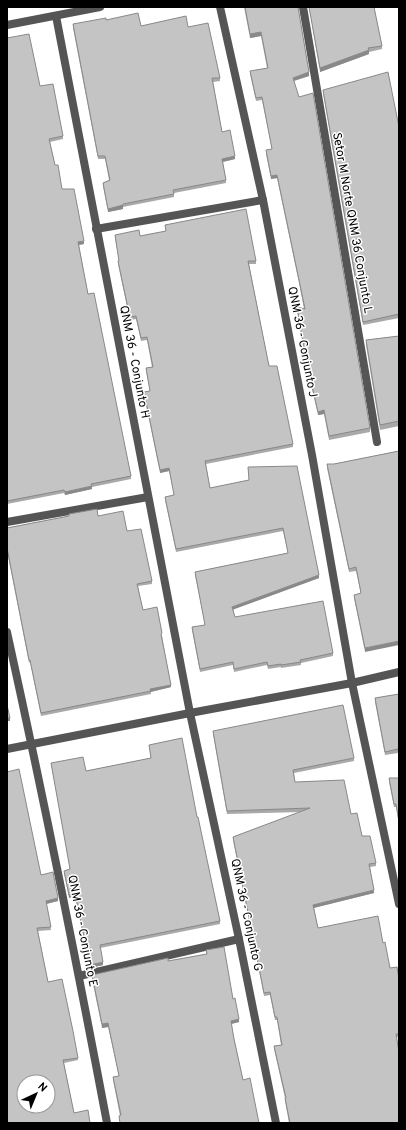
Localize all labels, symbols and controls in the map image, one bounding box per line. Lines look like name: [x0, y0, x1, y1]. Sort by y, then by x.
street label: Setor M Norte QNM 36 Conjunto L: [328, 131, 376, 315]
street label: QNM 36 - Conjunto J: [283, 285, 321, 399]
street label: QNM 36 - Conjunto H: [115, 304, 153, 420]
street label: QNM 36 - Conjunto G: [226, 857, 266, 973]
street label: QNM 36 - Conjunto E: [63, 874, 101, 988]
north arrow: [16, 1074, 56, 1114]
text: N: [35, 1080, 50, 1095]

